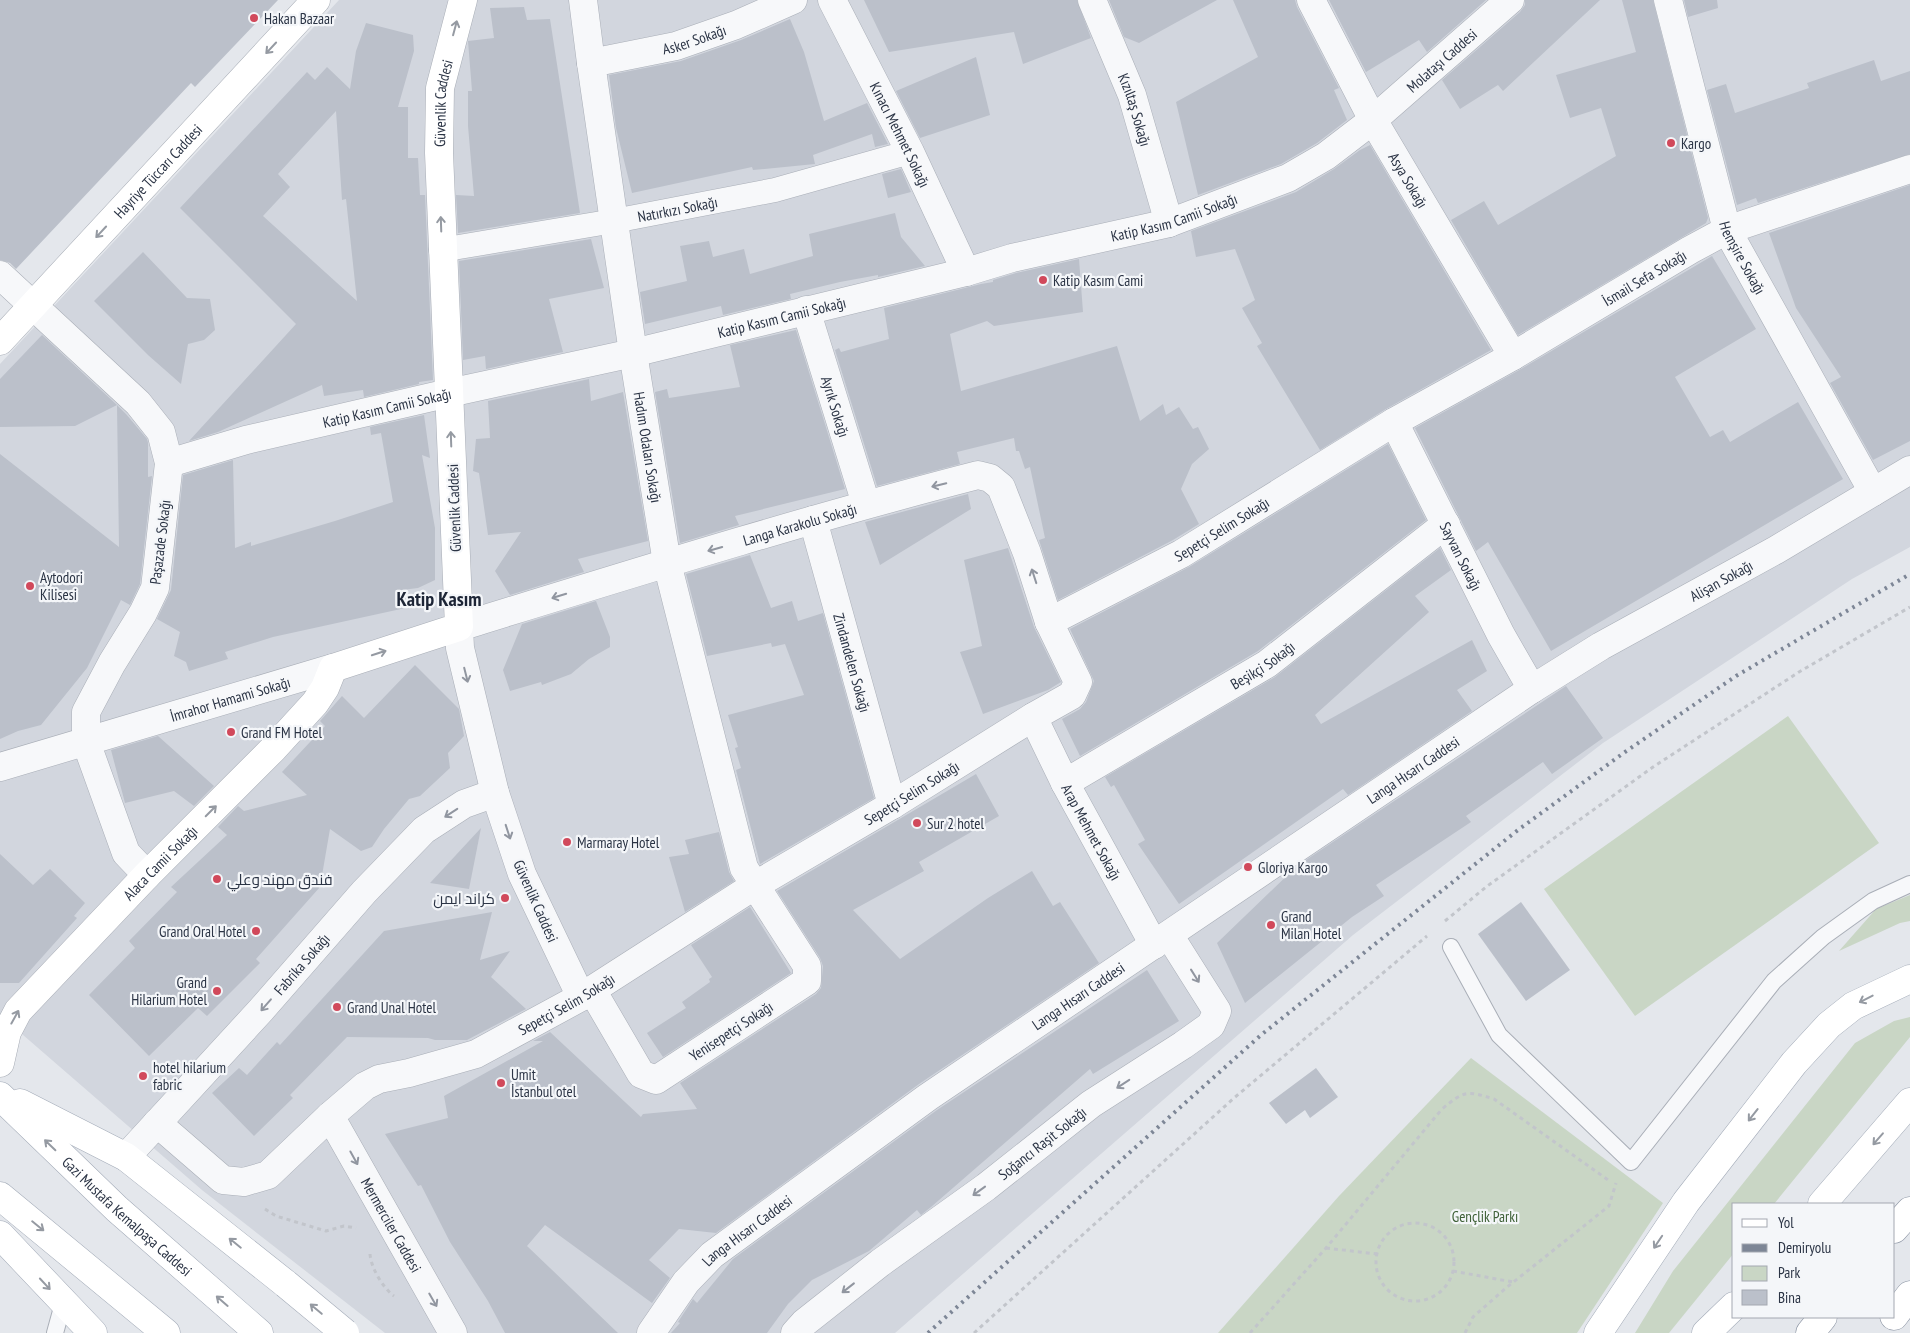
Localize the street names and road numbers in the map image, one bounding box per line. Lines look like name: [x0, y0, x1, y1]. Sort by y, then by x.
street label: Asker Sokağı: [661, 20, 728, 58]
street label: Molataşı Caddesi: [1402, 24, 1481, 96]
street label: Güvenlik Caddesi: [430, 57, 457, 147]
street label: Kızıltaş Sokağı: [1114, 70, 1156, 148]
street label: Kınacı Mehmet Sokağı: [866, 79, 935, 190]
street label: Hayriye Tüccarı Caddesi: [109, 120, 206, 222]
street label: Asya Sokağı: [1385, 149, 1433, 211]
street label: Katip Kasım Camii Sokağı: [1109, 189, 1240, 245]
street label: Natırkızı Sokağı: [636, 192, 719, 226]
street label: Hemşire Sokağı: [1716, 219, 1770, 297]
street label: İsmail Sefa Sokağı: [1599, 245, 1690, 310]
street label: Katip Kasım Camii Sokağı: [716, 292, 848, 342]
street label: Ayrık Sokağı: [817, 374, 854, 439]
street label: Katip Kasım Camii Sokağı: [321, 383, 453, 431]
street label: Hadım Odaları Sokağı: [630, 390, 667, 504]
street label: Güvenlik Caddesi: [443, 464, 465, 552]
street label: Sepetçi Selim Sokağı: [1171, 492, 1272, 565]
street label: Paşazade Sokağı: [145, 499, 175, 585]
street label: Langa Karakolu Sokağı: [741, 499, 859, 549]
street label: Sayvan Sokağı: [1436, 519, 1487, 594]
street label: Alişan Sokağı: [1686, 555, 1756, 605]
street label: Zindandelen Sokağı: [830, 611, 875, 714]
street label: Beşikçi Sokağı: [1227, 637, 1298, 693]
street label: İmrahor Hamami Sokağı: [168, 672, 292, 725]
street label: Langa Hısarı Caddesi: [1363, 732, 1463, 807]
street label: Sepetçi Selim Sokağı: [861, 756, 962, 829]
street label: Arap Mehmet Sokağı: [1058, 780, 1126, 883]
street label: Alaca Camii Sokağı: [119, 821, 201, 904]
street label: Güvenlik Caddesi: [509, 857, 563, 945]
street label: Fabrika Sokağı: [269, 929, 333, 998]
street label: Langa Hısarı Caddesi: [1028, 958, 1128, 1034]
street label: Sepetçi Selim Sokağı: [515, 969, 618, 1039]
street label: Yenisepetçi Sokağı: [686, 997, 776, 1065]
street label: Soğancı Raşit Sokağı: [994, 1102, 1090, 1183]
street label: Gazi Mustafa Kemalpaşa Caddesi: [58, 1152, 196, 1280]
street label: Mermerciler Caddesi: [357, 1174, 426, 1275]
street label: Langa Hısarı Caddesi: [697, 1190, 795, 1270]

